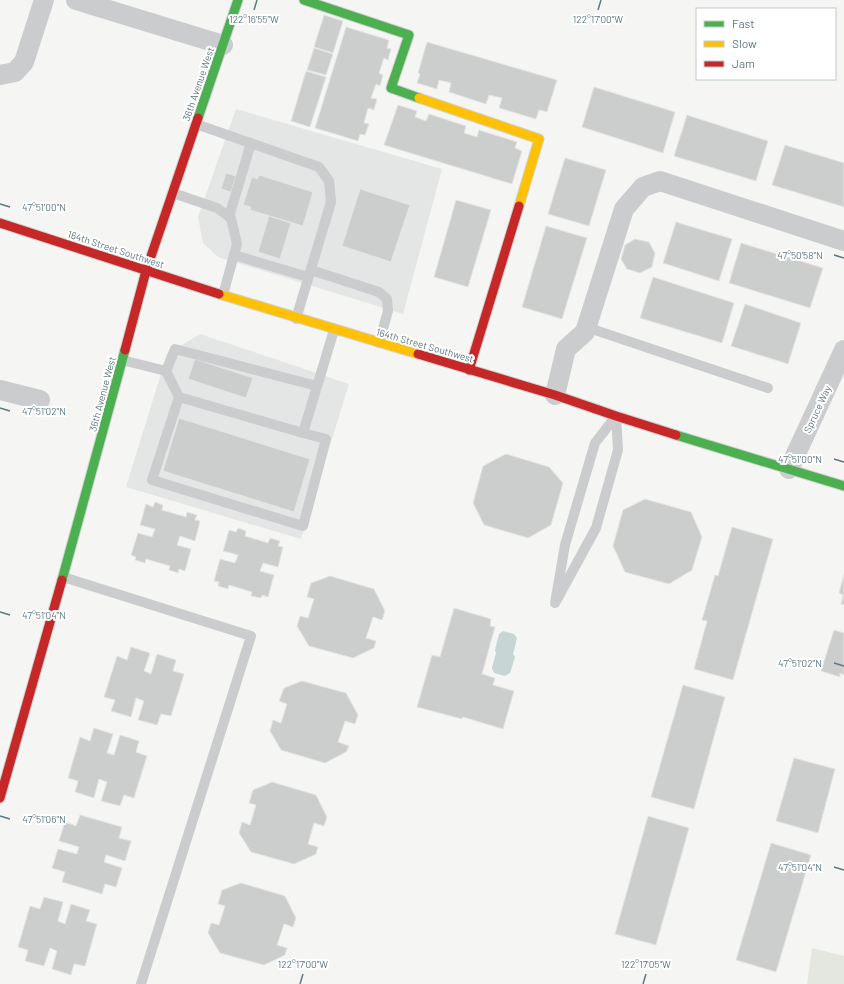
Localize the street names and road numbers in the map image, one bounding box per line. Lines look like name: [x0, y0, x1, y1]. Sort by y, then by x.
street label: 36th Avenue West: [180, 45, 216, 122]
street label: 164th Street Southwest: [66, 228, 166, 270]
street label: 164th Street Southwest: [375, 325, 475, 365]
street label: 36th Avenue West: [86, 355, 118, 433]
street label: Spruce Way: [801, 383, 833, 435]

